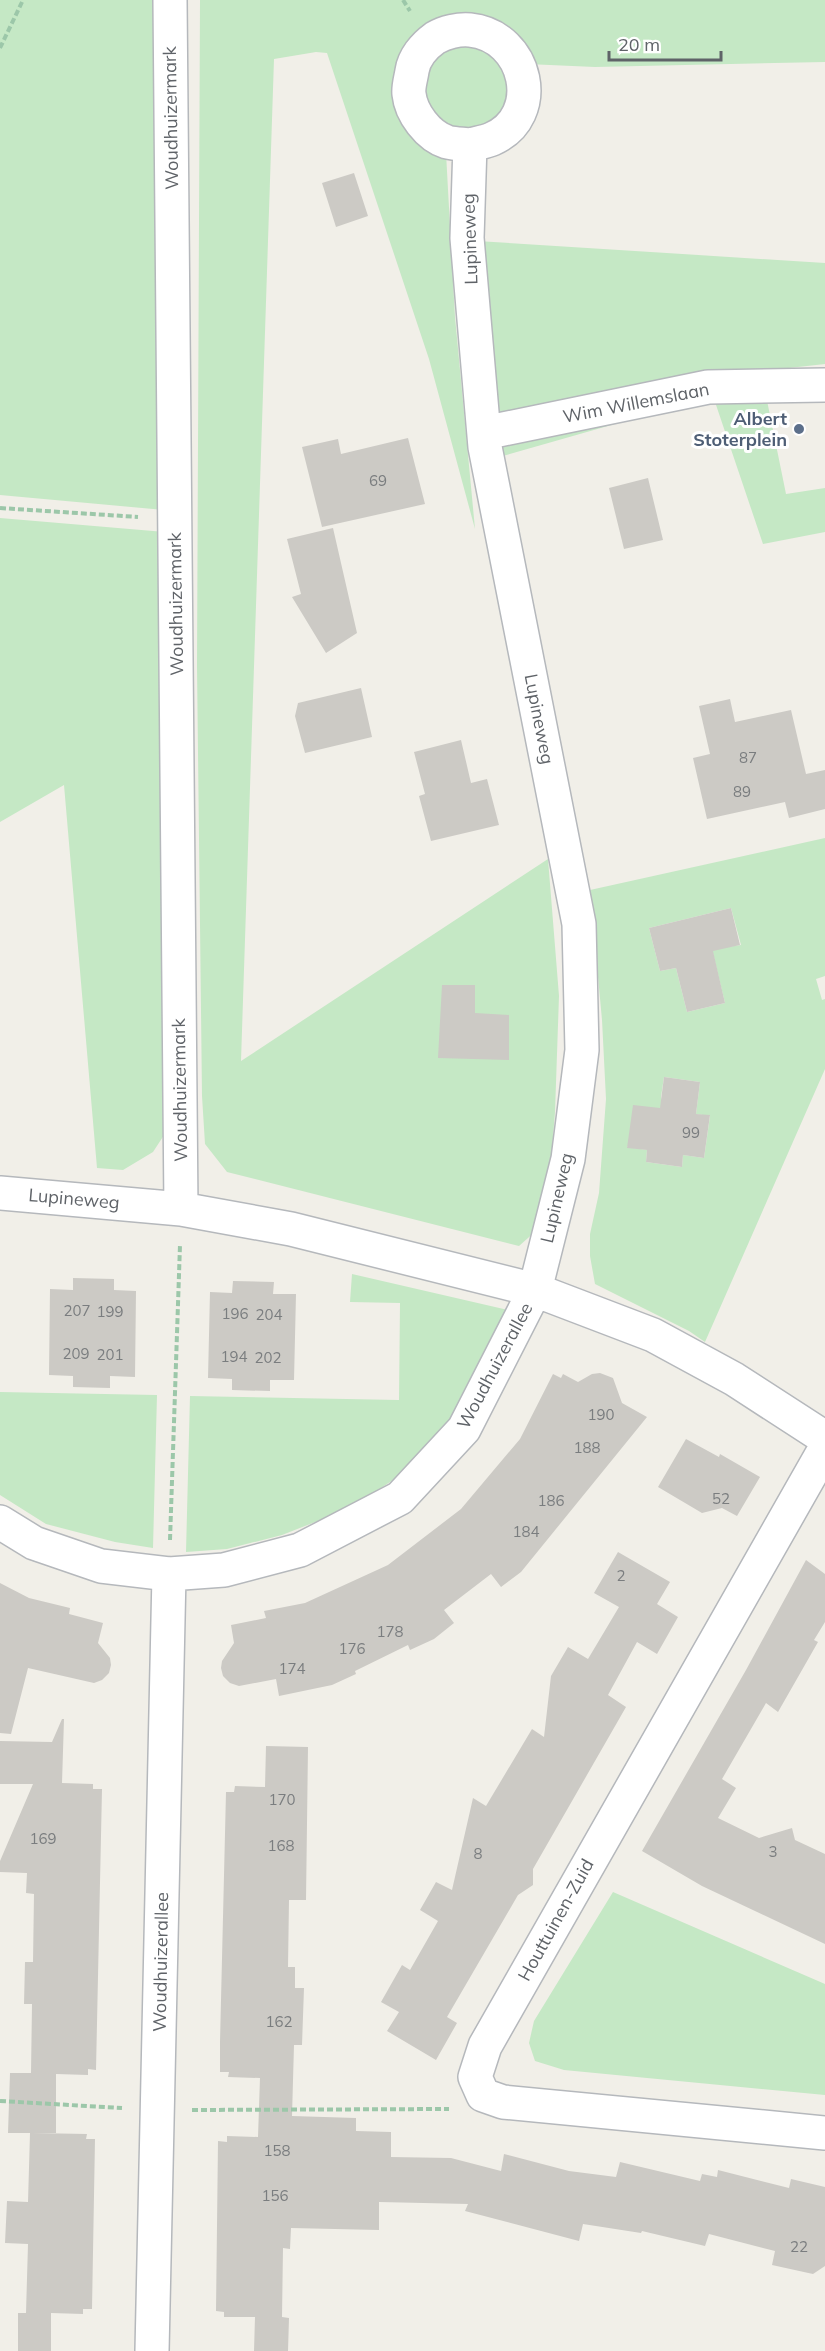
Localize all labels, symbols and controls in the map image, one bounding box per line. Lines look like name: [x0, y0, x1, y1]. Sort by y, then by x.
scale bar: [609, 24, 722, 62]
text: 20 m: [618, 33, 660, 56]
street label: Woudhuizermark: [158, 45, 183, 190]
street label: Lupineweg: [456, 193, 483, 285]
street label: Wim Willemslaan: [561, 377, 711, 428]
place label: Albert Stoterplein: [693, 407, 787, 451]
marker: Albert Stoterplein: [792, 422, 806, 436]
house number: 69: [369, 471, 387, 490]
street label: Woudhuizermark: [163, 531, 188, 676]
street label: Lupineweg: [519, 672, 560, 766]
house number: 87: [739, 748, 757, 767]
house number: 89: [733, 782, 751, 801]
street label: Woudhuizermark: [167, 1017, 192, 1162]
house number: 99: [682, 1123, 700, 1142]
street label: Lupineweg: [535, 1151, 578, 1245]
street label: Lupineweg: [27, 1183, 121, 1214]
street label: Woudhuizerallee: [452, 1299, 538, 1433]
house number: 207: [63, 1301, 91, 1320]
house number: 199: [96, 1302, 124, 1321]
house number: 196: [221, 1304, 249, 1323]
house number: 204: [255, 1305, 283, 1324]
house number: 209: [62, 1344, 90, 1363]
house number: 201: [96, 1345, 124, 1364]
house number: 194: [220, 1347, 248, 1366]
house number: 202: [254, 1348, 282, 1367]
house number: 190: [587, 1405, 615, 1424]
house number: 188: [573, 1438, 601, 1457]
house number: 52: [712, 1489, 730, 1508]
house number: 186: [537, 1491, 565, 1510]
house number: 184: [512, 1522, 540, 1541]
house number: 2: [616, 1566, 626, 1585]
house number: 178: [376, 1622, 404, 1641]
house number: 176: [338, 1639, 366, 1658]
house number: 174: [278, 1659, 306, 1678]
house number: 170: [268, 1790, 296, 1809]
house number: 169: [29, 1829, 57, 1848]
house number: 168: [267, 1836, 295, 1855]
house number: 3: [768, 1842, 778, 1861]
house number: 8: [473, 1844, 483, 1863]
street label: Houttuinen-Zuid: [513, 1855, 599, 1985]
street label: Woudhuizerallee: [148, 1892, 173, 2032]
house number: 162: [265, 2012, 293, 2031]
house number: 158: [263, 2141, 291, 2160]
house number: 156: [261, 2186, 289, 2205]
house number: 22: [790, 2237, 808, 2256]

